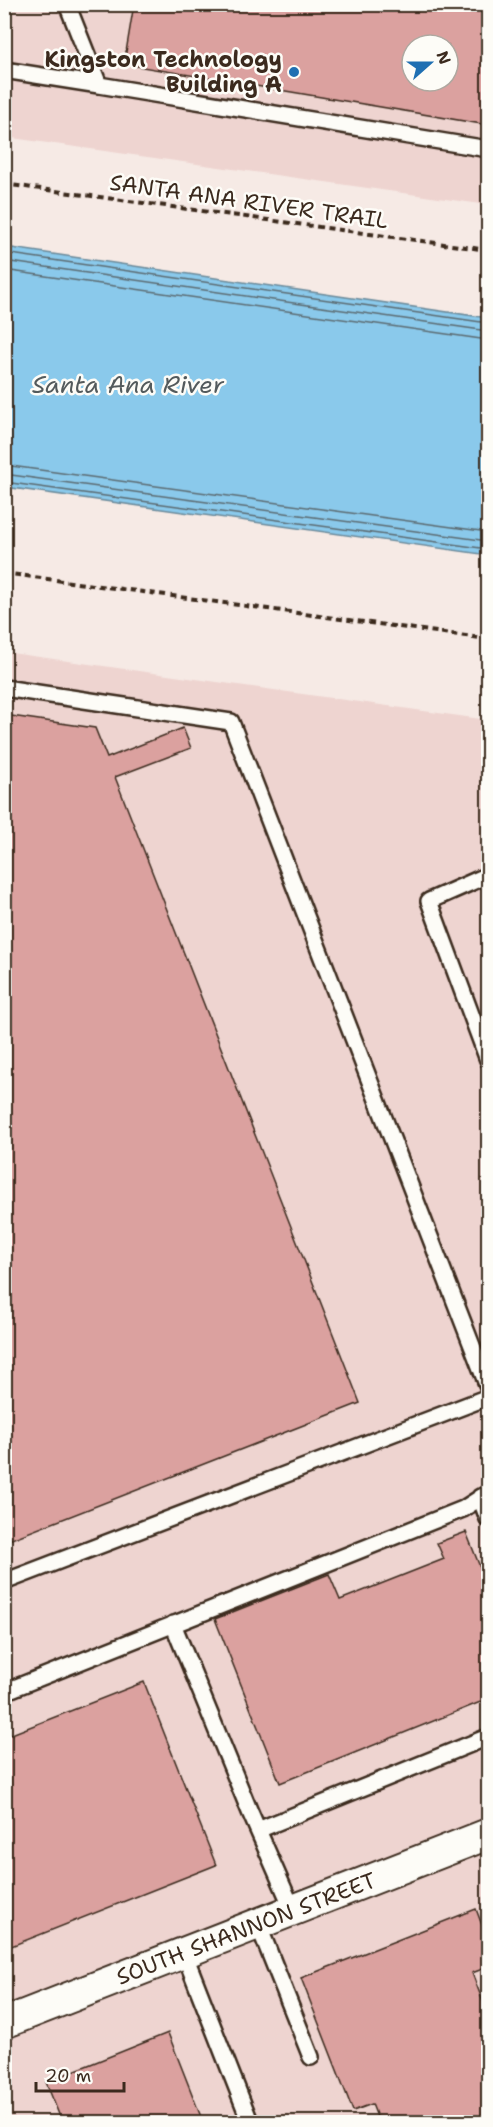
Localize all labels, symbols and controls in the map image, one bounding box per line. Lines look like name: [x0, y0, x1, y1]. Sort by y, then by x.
north arrow: [400, 33, 460, 93]
place label: Kingston Technology Building A: [44, 45, 282, 99]
text: N: [431, 48, 456, 67]
marker: Kingston Technology Building A: [287, 65, 301, 79]
street label: SANTA ANA RIVER TRAIL: [108, 168, 390, 235]
water label: Santa Ana River: [32, 369, 225, 401]
street label: SOUTH SHANNON STREET: [112, 1865, 381, 1991]
scale bar: [36, 2055, 124, 2093]
text: 20 m: [45, 2064, 91, 2088]

